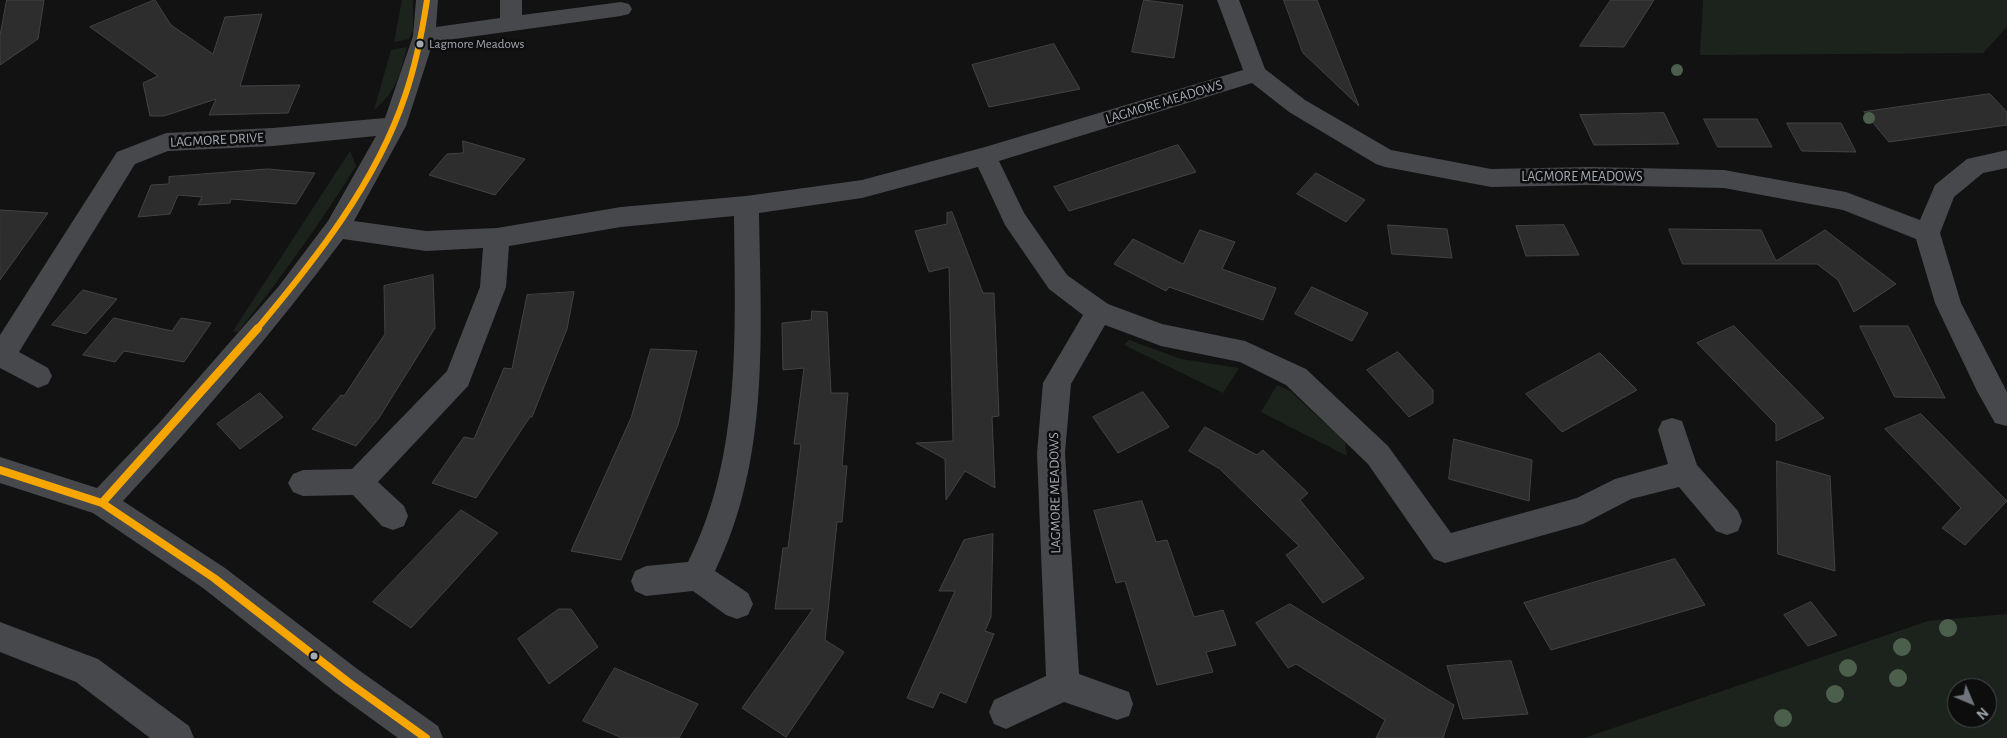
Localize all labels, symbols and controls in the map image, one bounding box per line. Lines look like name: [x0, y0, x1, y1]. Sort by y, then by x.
place label: Lagmore Meadows: [429, 36, 524, 52]
marker: Lagmore Meadows: [415, 39, 425, 49]
street label: LAGMORE MEADOWS: [1104, 76, 1224, 128]
street label: LAGMORE DRIVE: [170, 129, 264, 151]
street label: LAGMORE MEADOWS: [1521, 169, 1643, 185]
street label: LAGMORE MEADOWS: [1046, 432, 1064, 554]
unlabelled marker: [309, 651, 319, 661]
north arrow: [1947, 678, 1997, 728]
text: N: [1974, 705, 1990, 721]

